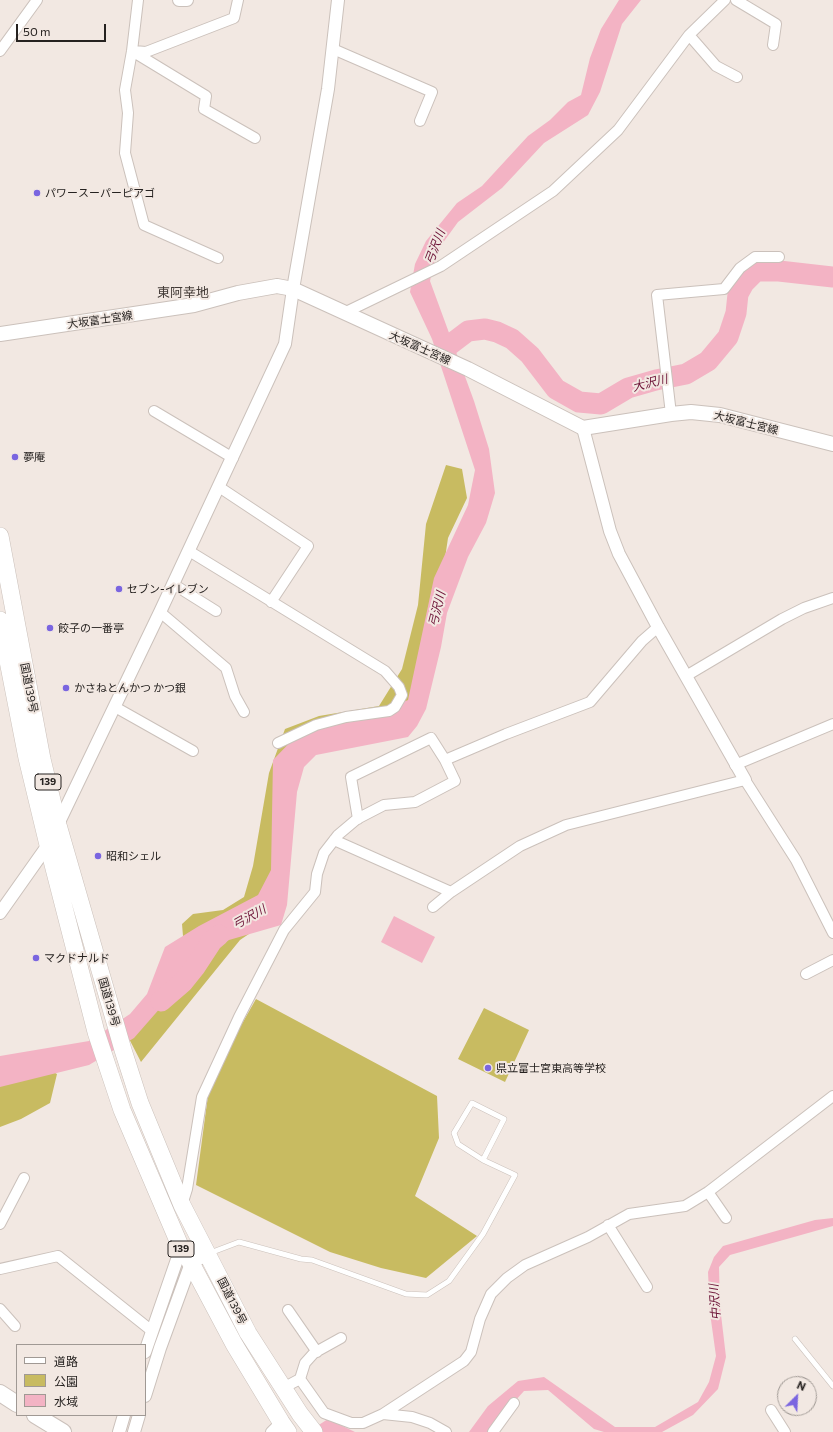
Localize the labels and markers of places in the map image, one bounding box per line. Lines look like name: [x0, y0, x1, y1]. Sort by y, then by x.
place label: パワースーパーピアゴ: [45, 186, 155, 200]
marker: パワースーパーピアゴ: [32, 188, 42, 198]
place label: 夢庵: [23, 450, 45, 464]
marker: 夢庵: [10, 452, 20, 462]
place label: セブン-イレブン: [127, 582, 209, 596]
marker: セブン-イレブン: [114, 584, 124, 594]
place label: 餃子の一番亭: [58, 621, 124, 635]
marker: 餃子の一番亭: [45, 623, 55, 633]
place label: かさねとんかつ かつ銀: [74, 681, 186, 695]
marker: かさねとんかつ かつ銀: [61, 683, 71, 693]
place label: 昭和シェル: [106, 849, 161, 863]
marker: 昭和シェル: [93, 851, 103, 861]
place label: マクドナルド: [44, 951, 110, 965]
marker: マクドナルド: [31, 953, 41, 963]
place label: 県立富士宮東高等学校: [496, 1061, 606, 1075]
marker: 県立富士宮東高等学校: [483, 1063, 493, 1073]

